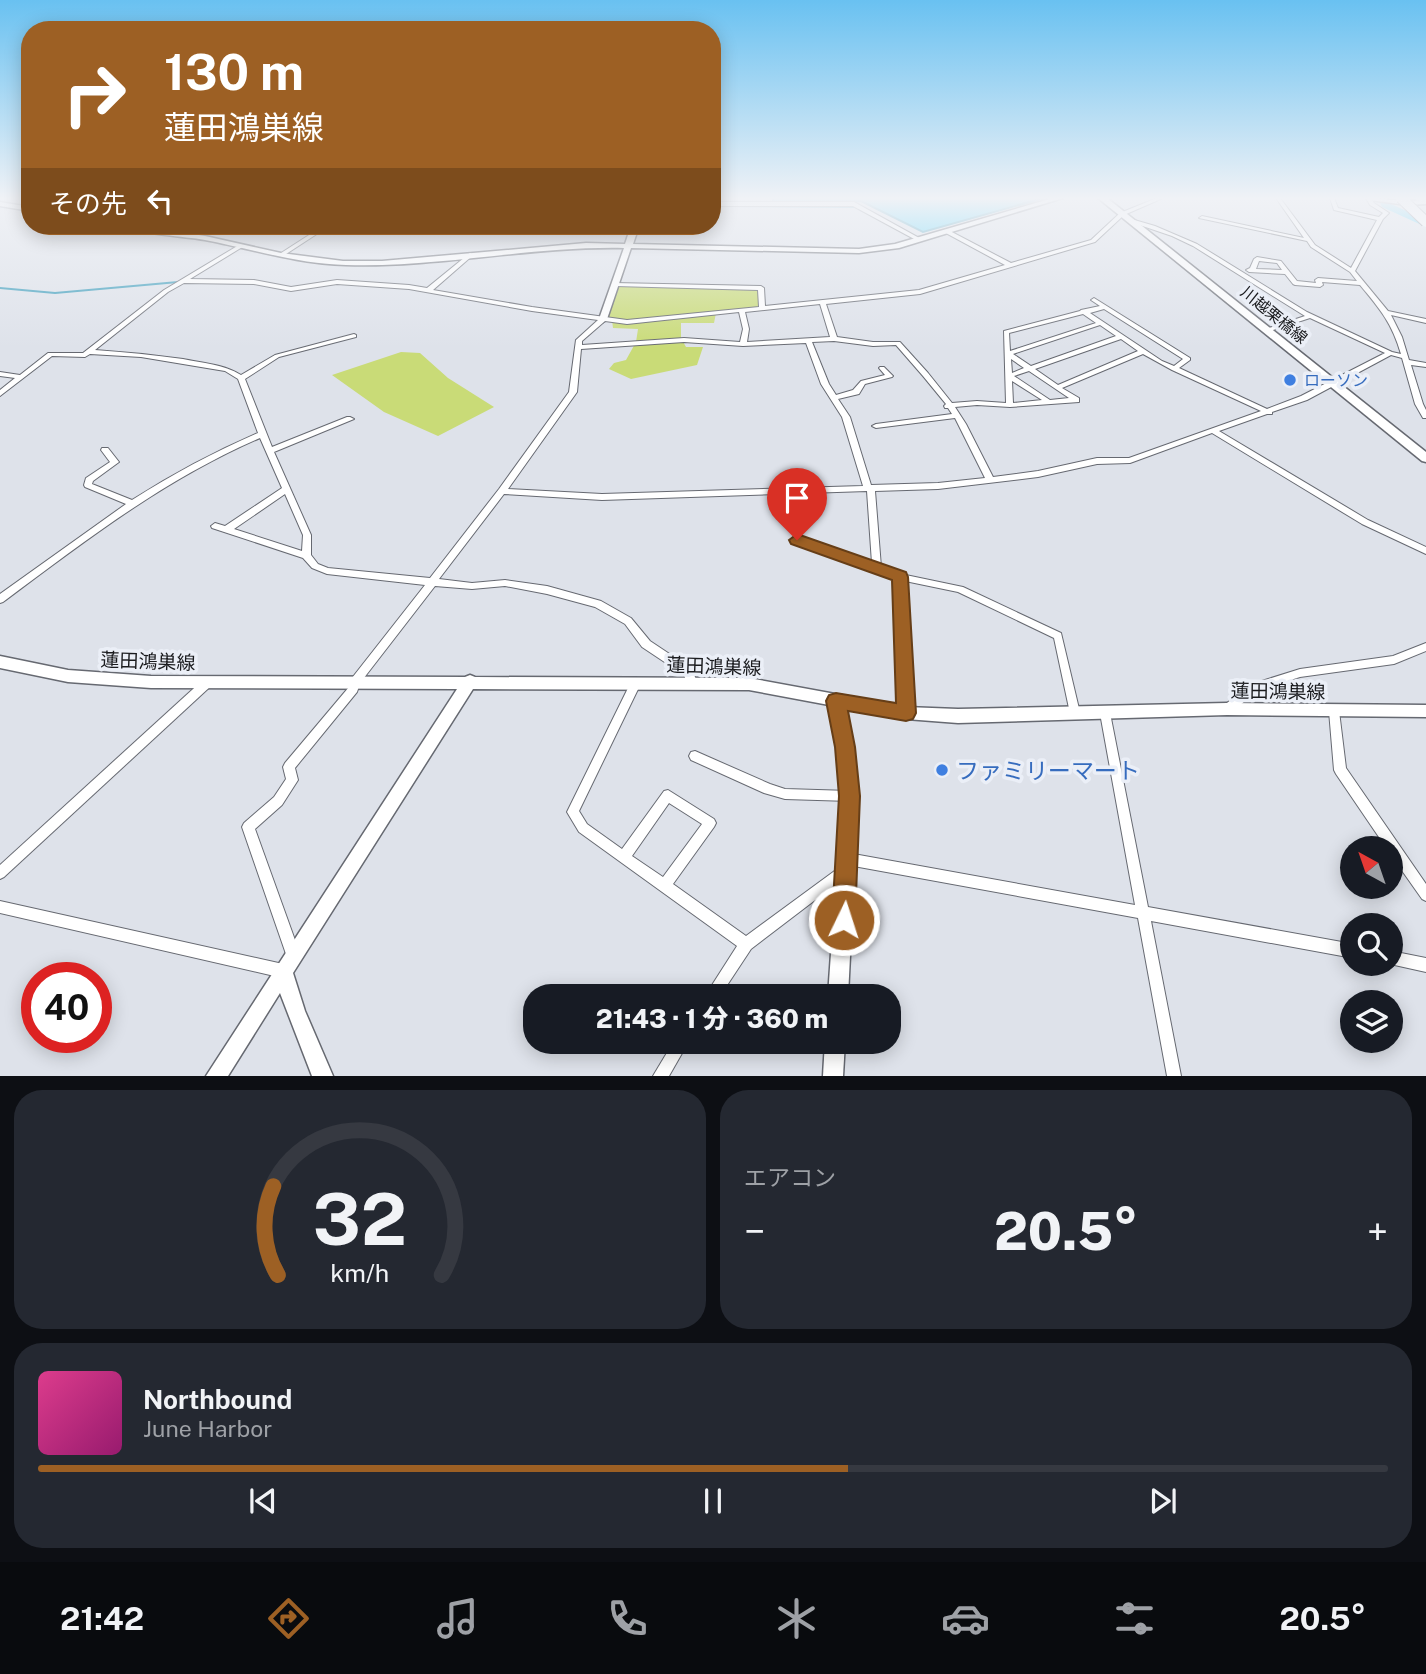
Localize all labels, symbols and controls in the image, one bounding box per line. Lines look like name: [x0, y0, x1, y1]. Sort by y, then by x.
text: 130 m: [164, 43, 304, 101]
icon: right: [49, 49, 140, 140]
text: 蓮田鴻巣線: [164, 109, 324, 146]
icon: left: [141, 182, 179, 220]
text: その先: [49, 188, 127, 219]
street label: 川越栗橋線: [1237, 282, 1311, 348]
place label: ローソン: [1304, 371, 1368, 390]
marker: ローソン: [1282, 372, 1298, 388]
pin: [767, 468, 827, 540]
icon: arrive: [778, 479, 816, 517]
street label: 蓮田鴻巣線: [100, 648, 196, 674]
street label: 蓮田鴻巣線: [666, 653, 762, 679]
street label: 蓮田鴻巣線: [1230, 679, 1326, 703]
place label: ファミリーマート: [956, 757, 1140, 784]
marker: ファミリーマート: [934, 762, 950, 778]
north arrow: [1340, 836, 1404, 900]
map controls: [1340, 836, 1403, 1053]
position arrow: [807, 883, 881, 957]
button: search: [1340, 913, 1403, 976]
speed limit sign: 40: [21, 962, 112, 1053]
button: layers: [1340, 990, 1403, 1053]
text: 21:43 · 1 分 · 360 m: [596, 1003, 828, 1034]
text: エアコン: [744, 1164, 836, 1191]
text: 32: [313, 1177, 407, 1262]
text: 20.5°: [994, 1201, 1138, 1262]
text: −: [744, 1209, 765, 1254]
text: +: [1367, 1209, 1388, 1254]
text: km/h: [331, 1258, 389, 1288]
text: Northbound: [143, 1384, 292, 1415]
text: June Harbor: [143, 1415, 272, 1442]
icon: previous: [244, 1482, 282, 1520]
icon: pause: [694, 1482, 732, 1520]
icon: next: [1144, 1482, 1182, 1520]
icon: directions: [264, 1594, 313, 1643]
icon: music: [433, 1594, 482, 1643]
icon: phone: [603, 1594, 652, 1643]
icon: climate: [772, 1594, 821, 1643]
icon: car: [941, 1594, 990, 1643]
icon: filters: [1110, 1594, 1159, 1643]
text: 21:42: [60, 1600, 144, 1637]
text: 20.5°: [1280, 1600, 1366, 1637]

